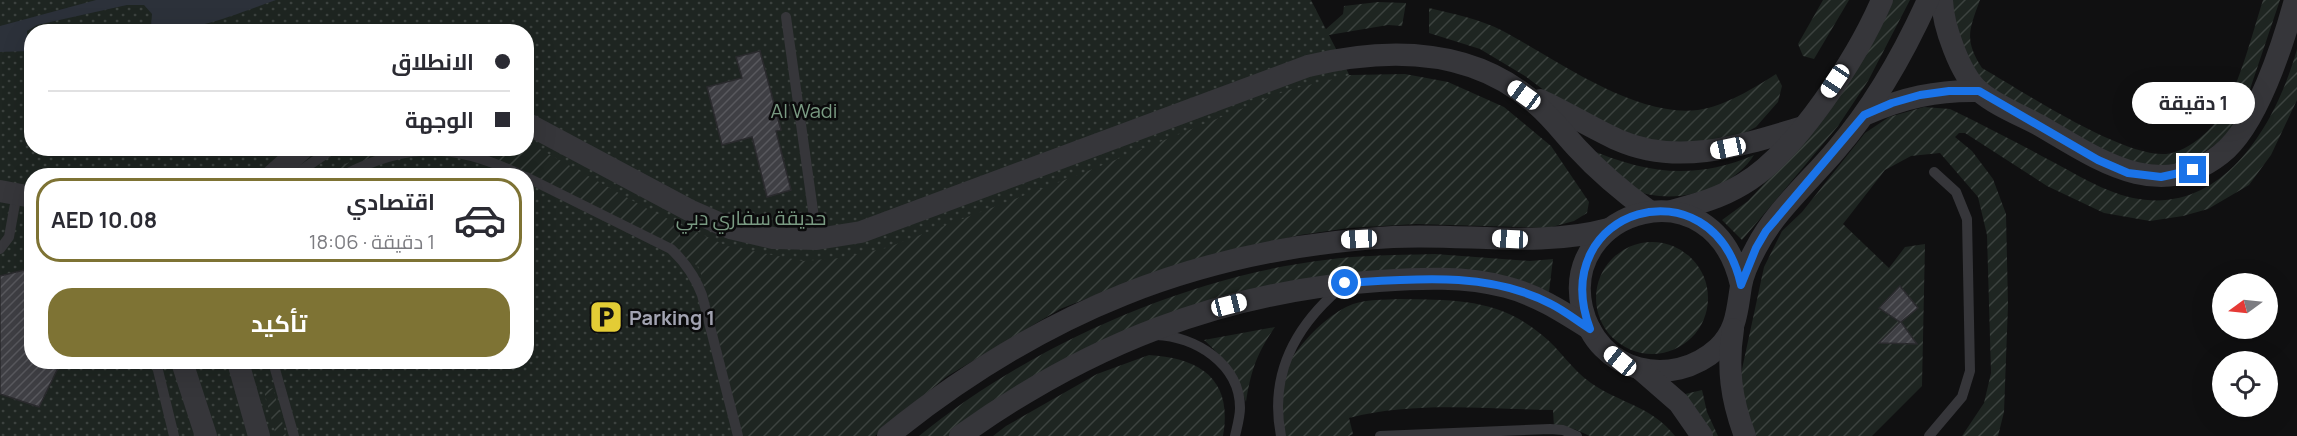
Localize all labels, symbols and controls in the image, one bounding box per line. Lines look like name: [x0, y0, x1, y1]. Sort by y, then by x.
text: الانطلاق: [391, 47, 474, 77]
car: [1817, 61, 1853, 101]
car: [1504, 77, 1544, 113]
callout: 1 دقيقة: [2132, 83, 2254, 125]
text: 1 دقيقة: [2159, 89, 2228, 116]
park label: Al Wadi: [771, 97, 837, 124]
text: الوجهة: [405, 105, 474, 135]
car: [1709, 135, 1747, 161]
route end: [2179, 156, 2206, 183]
text: اقتصادي: [346, 187, 435, 217]
icon: car: [453, 193, 507, 247]
park label: حديقة سفاري دبي: [676, 204, 826, 234]
text: AED 10.08: [51, 205, 157, 235]
text: 1 دقيقة · 18:06: [309, 228, 435, 255]
car: [1341, 229, 1377, 249]
car: [1492, 229, 1528, 249]
route start: [1331, 269, 1358, 296]
north arrow: [2212, 273, 2278, 339]
map controls: [2212, 273, 2278, 417]
button: تأكيد: [48, 288, 510, 357]
car: [1209, 292, 1249, 318]
parking icon: Parking 1: [588, 299, 624, 335]
place label: Parking 1: [629, 304, 715, 331]
car: [1600, 343, 1640, 379]
button: locate: [2212, 351, 2278, 417]

